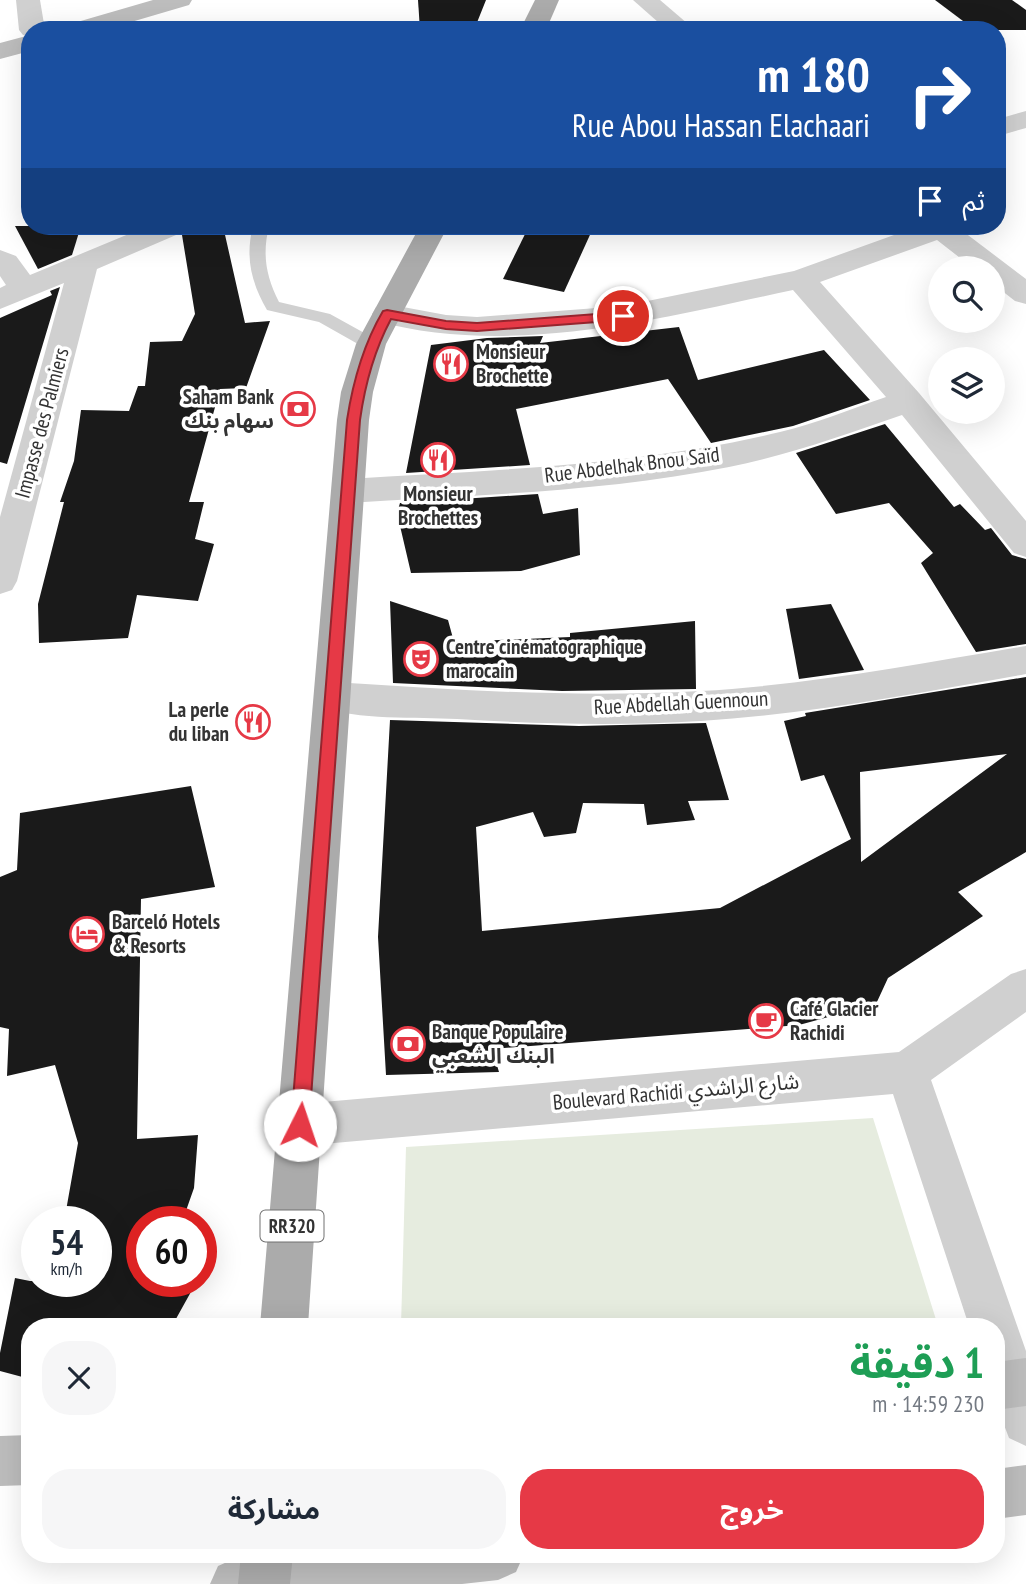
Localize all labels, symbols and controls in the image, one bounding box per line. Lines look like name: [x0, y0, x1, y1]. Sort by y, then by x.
text: 180 m: [757, 42, 870, 106]
icon: right: [894, 49, 985, 140]
text: Rue Abou Hassan Elachaari: [572, 104, 870, 146]
icon: arrive: [911, 182, 949, 220]
text: ثم: [963, 184, 985, 217]
map controls: [928, 256, 1005, 424]
button: search: [928, 256, 1005, 333]
pin: [593, 286, 653, 346]
icon: arrive: [604, 297, 642, 335]
place label: Monsieur Brochette: [476, 338, 549, 389]
street label: Impasse des Palmiers: [8, 345, 75, 501]
restaurant icon: Monsieur Brochette: [432, 345, 470, 383]
button: layers: [928, 347, 1005, 424]
place label: Saham Bank سهام بنك: [183, 383, 274, 437]
bank icon: Saham Bank سهام بنك: [279, 390, 317, 428]
street label: Rue Abdelhak Bnou Saïd: [543, 440, 721, 489]
restaurant icon: Monsieur Brochettes: [419, 441, 457, 479]
place label: Monsieur Brochettes: [398, 480, 478, 531]
place label: Centre cinématographique marocain: [446, 633, 643, 684]
theatre icon: Centre cinématographique marocain: [402, 640, 440, 678]
street label: Rue Abdellah Guennoun: [593, 684, 769, 721]
place label: La perle du liban: [168, 696, 229, 747]
restaurant icon: La perle du liban: [234, 703, 272, 741]
place label: Barceló Hotels & Resorts: [112, 908, 220, 959]
hotel icon: Barceló Hotels & Resorts: [68, 915, 106, 953]
place label: Café Glacier Rachidi: [790, 995, 879, 1046]
cafe icon: Café Glacier Rachidi: [747, 1002, 785, 1040]
place label: Banque Populaire البنك الشعبي: [432, 1018, 563, 1073]
bank icon: Banque Populaire البنك الشعبي: [389, 1025, 427, 1063]
street label: Boulevard Rachidi شارع الراشدي: [552, 1067, 801, 1119]
position arrow: [263, 1088, 337, 1162]
speed limit sign: 60: [126, 1206, 217, 1297]
road number: RR320: [260, 1210, 324, 1242]
text: 54: [50, 1219, 83, 1265]
text: km/h: [51, 1257, 82, 1280]
text: 1 دقيقة: [850, 1335, 984, 1390]
button: close: [42, 1341, 116, 1415]
text: 230 m · 14:59: [872, 1389, 984, 1418]
button: مشاركة: [42, 1469, 506, 1549]
button: خروج: [520, 1469, 984, 1549]

